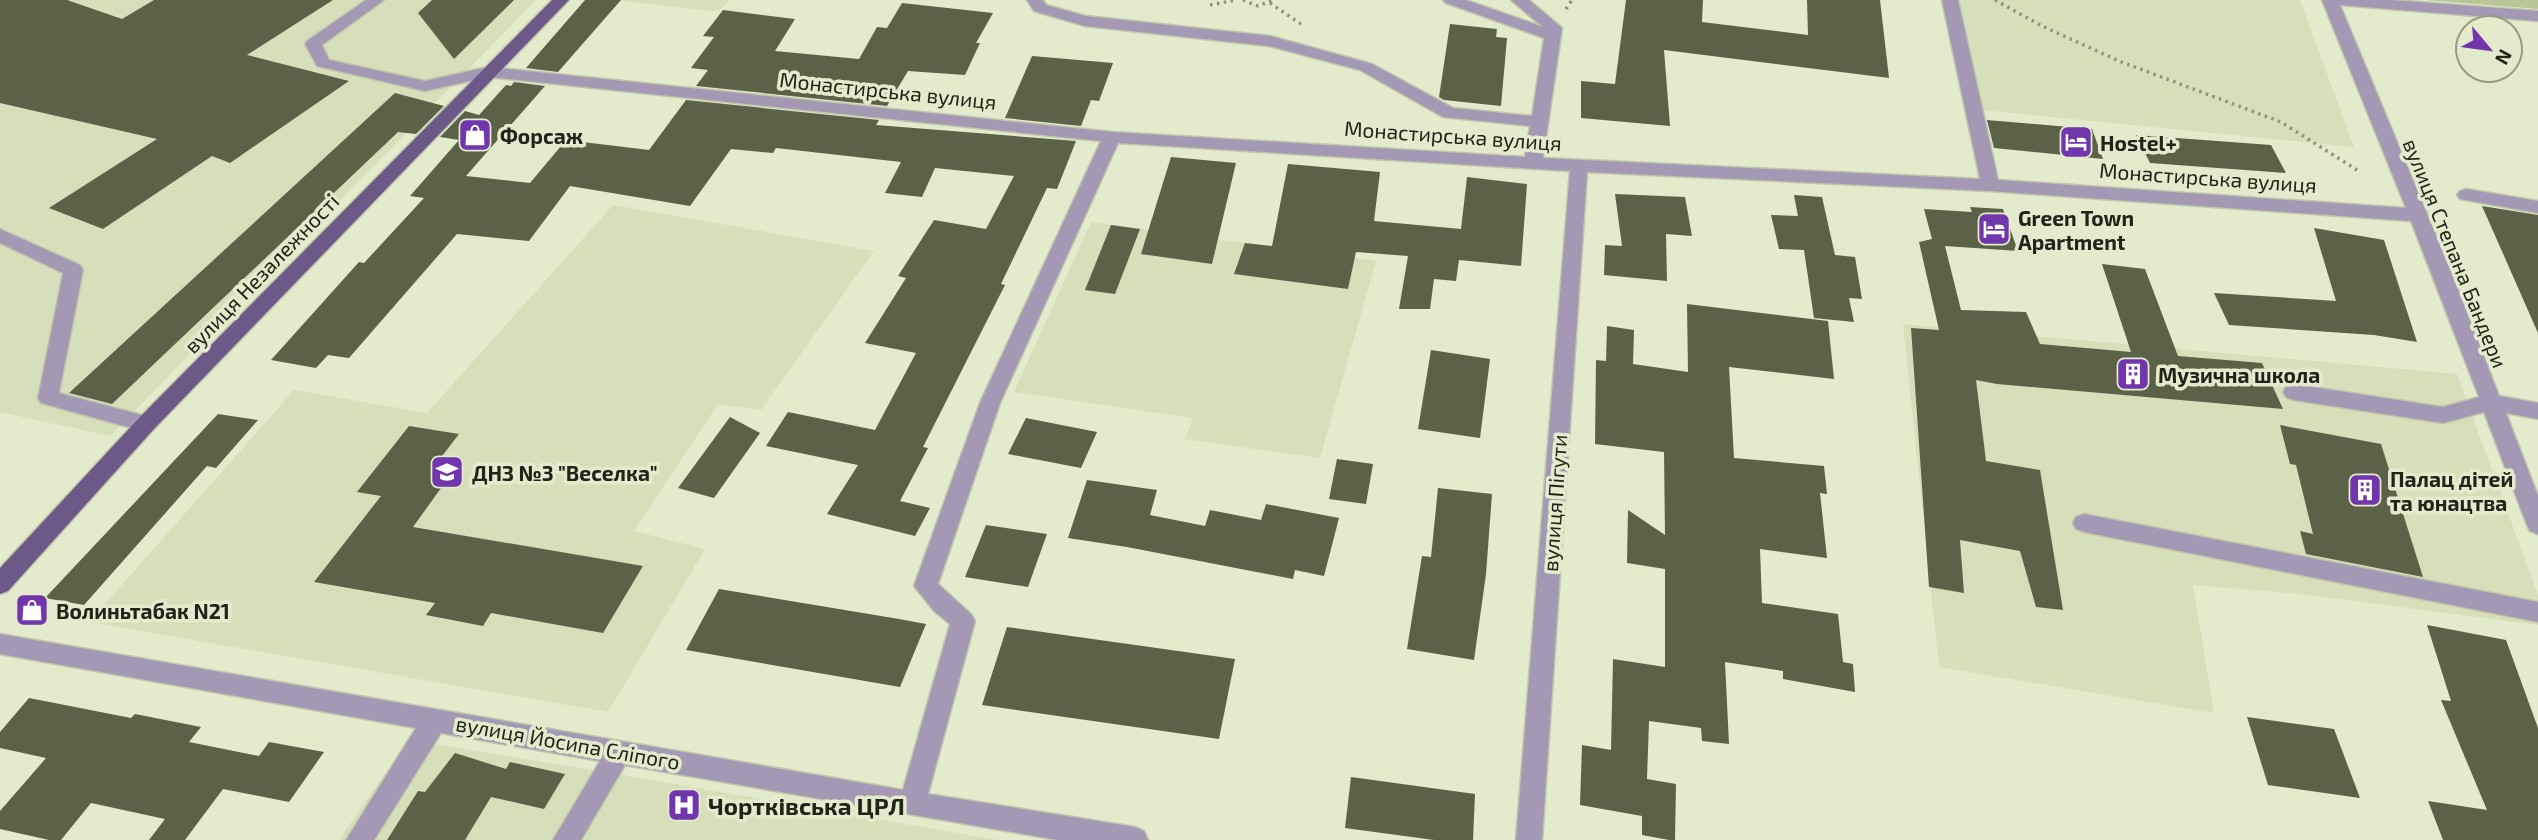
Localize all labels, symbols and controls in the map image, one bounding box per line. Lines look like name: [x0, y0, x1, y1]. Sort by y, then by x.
north arrow: [2454, 14, 2524, 84]
text: N: [2491, 46, 2518, 69]
street label: Монастирська вулиця: [778, 66, 998, 115]
street label: Монастирська вулиця: [1343, 115, 1563, 156]
shop icon: Форсаж: [456, 116, 494, 154]
place label: Форсаж: [500, 123, 583, 148]
hotel icon: Hostel+: [2057, 123, 2095, 161]
place label: Hostel+: [2100, 130, 2177, 155]
street label: вулиця Степана Бандери: [2398, 135, 2513, 372]
street label: Монастирська вулиця: [2098, 157, 2318, 198]
street label: вулиця Незалежності: [178, 188, 344, 359]
place label: Green Town Apartment: [2018, 205, 2134, 254]
hotel icon: Green Town Apartment: [1975, 210, 2013, 248]
building icon: Музична школа: [2114, 355, 2152, 393]
place label: Музична школа: [2158, 362, 2320, 387]
street label: вулиця Пігути: [1537, 434, 1572, 573]
school or university icon: ДНЗ №3 "Веселка": [428, 453, 466, 491]
place label: ДНЗ №3 "Веселка": [472, 460, 657, 485]
place label: Палац дітей та юнацтва: [2390, 466, 2513, 515]
building icon: Палац дітей та юнацтва: [2346, 471, 2384, 509]
shop icon: Волиньтабак N21: [13, 591, 51, 629]
place label: Волиньтабак N21: [56, 598, 230, 623]
street label: вулиця Йосипа Сліпого: [454, 710, 682, 775]
hospital icon: Чортківська ЦРЛ: [665, 786, 703, 824]
place label: Чортківська ЦРЛ: [708, 791, 905, 820]

